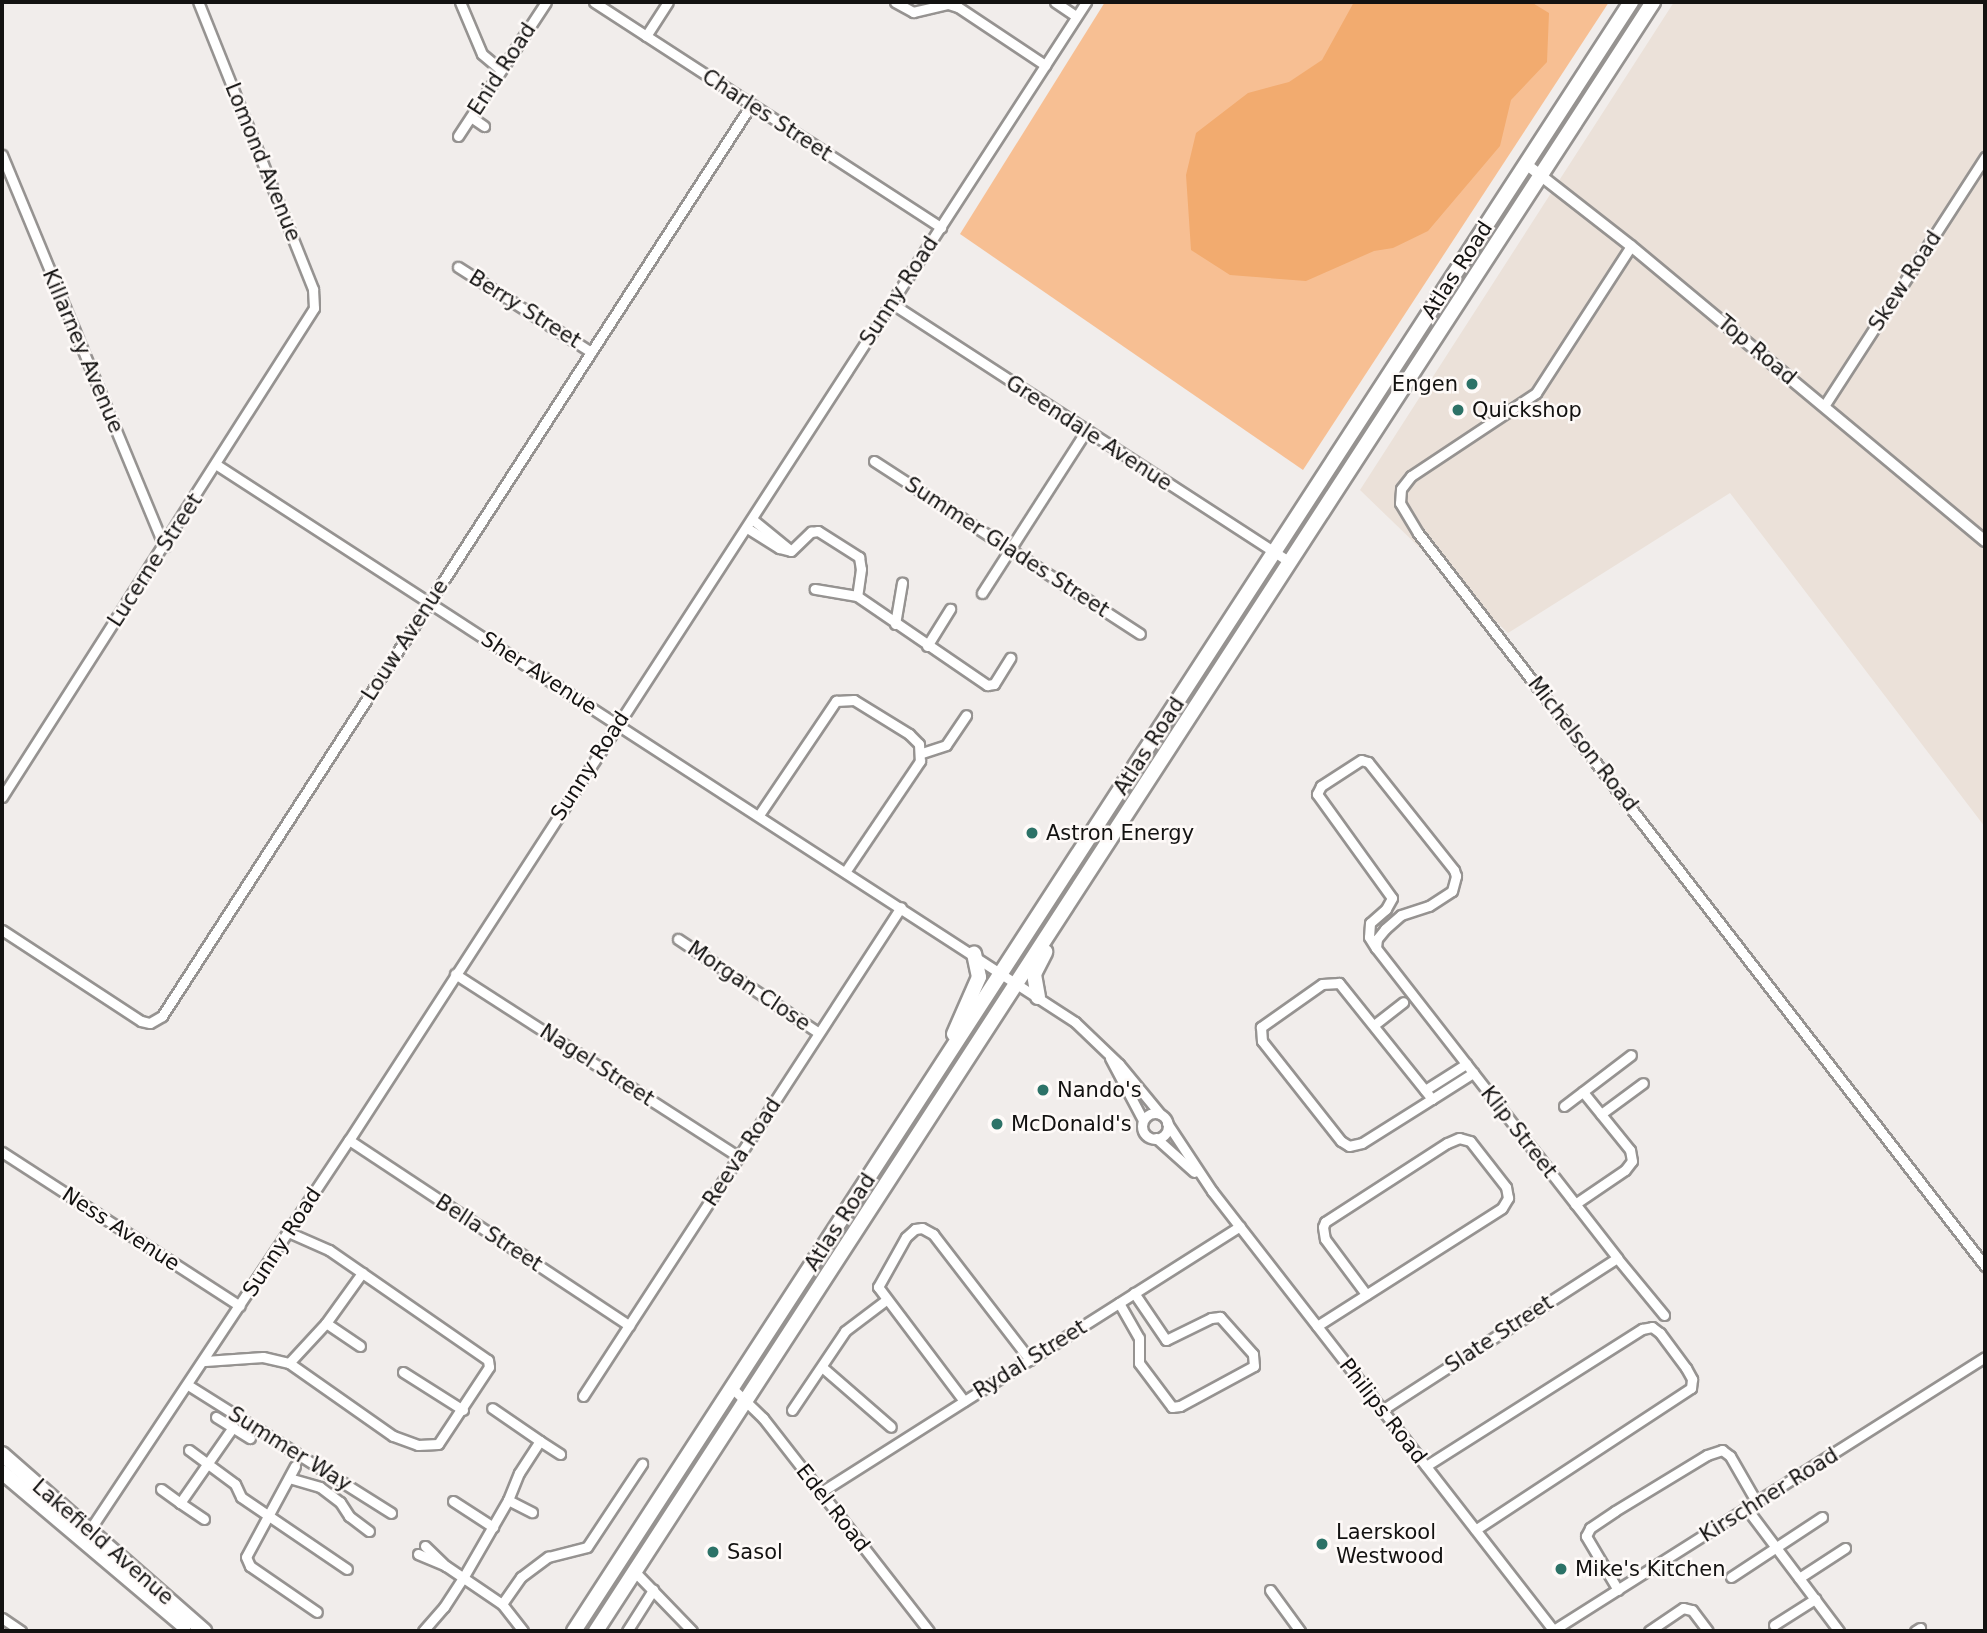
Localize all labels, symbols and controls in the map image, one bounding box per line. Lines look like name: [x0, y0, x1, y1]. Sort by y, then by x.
street label: Enid Road: [463, 18, 541, 120]
street label: Charles Street: [697, 64, 837, 166]
street label: Lomond Avenue: [220, 79, 306, 245]
street label: Atlas Road: [1416, 216, 1498, 324]
street label: Skew Road: [1863, 226, 1947, 336]
street label: Sunny Road: [854, 232, 944, 350]
street label: Killarney Avenue: [37, 265, 129, 437]
street label: Berry Street: [464, 265, 586, 353]
street label: Top Road: [1713, 310, 1801, 390]
street label: Greendale Avenue: [1001, 370, 1177, 496]
place label: Engen: [1392, 371, 1458, 397]
marker: Engen: [1464, 376, 1480, 392]
place label: Quickshop: [1472, 397, 1582, 423]
marker: Quickshop: [1450, 402, 1466, 418]
street label: Summer Glades Street: [900, 472, 1114, 622]
street label: Lucerne Street: [102, 489, 208, 631]
street label: Louw Avenue: [356, 575, 454, 705]
street label: Sher Avenue: [476, 626, 602, 720]
street label: Michelson Road: [1523, 672, 1643, 816]
street label: Atlas Road: [1108, 692, 1190, 800]
street label: Sunny Road: [545, 707, 635, 825]
place label: Astron Energy: [1046, 820, 1194, 846]
marker: Astron Energy: [1024, 825, 1040, 841]
street label: Morgan Close: [683, 936, 815, 1036]
street label: Nagel Street: [535, 1019, 659, 1111]
place label: Nando's: [1057, 1077, 1142, 1103]
street label: Klip Street: [1475, 1081, 1563, 1183]
marker: Nando's: [1035, 1082, 1051, 1098]
street label: Reeva Road: [698, 1093, 786, 1211]
place label: McDonald's: [1011, 1111, 1132, 1137]
marker: McDonald's: [989, 1116, 1005, 1132]
street label: Atlas Road: [799, 1168, 881, 1276]
street label: Ness Avenue: [57, 1182, 185, 1276]
street label: Sunny Road: [237, 1183, 327, 1301]
street label: Bella Street: [431, 1189, 547, 1277]
street label: Slate Street: [1440, 1290, 1558, 1378]
street label: Rydal Street: [969, 1314, 1091, 1404]
street label: Philips Road: [1334, 1353, 1432, 1469]
street label: Summer Way: [224, 1401, 356, 1497]
street label: Kirschner Road: [1695, 1442, 1843, 1548]
street label: Edel Road: [791, 1459, 875, 1557]
street label: Lakefield Avenue: [27, 1474, 179, 1610]
place label: Laerskool Westwood: [1336, 1519, 1444, 1569]
marker: Laerskool Westwood: [1314, 1536, 1330, 1552]
place label: Sasol: [727, 1539, 783, 1565]
marker: Sasol: [705, 1544, 721, 1560]
place label: Mike's Kitchen: [1575, 1556, 1726, 1582]
marker: Mike's Kitchen: [1553, 1561, 1569, 1577]

